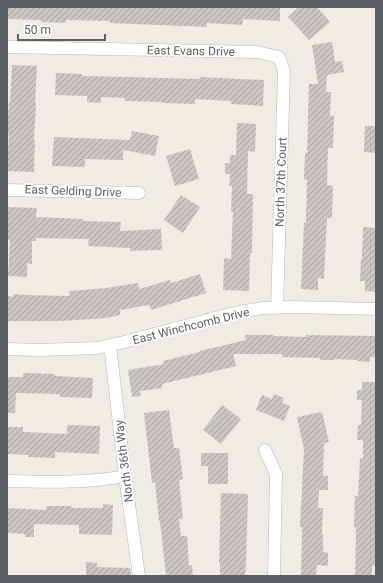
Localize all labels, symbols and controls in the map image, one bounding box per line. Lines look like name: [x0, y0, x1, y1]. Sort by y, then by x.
scale bar: [18, 16, 105, 42]
text: 50 m: [24, 23, 51, 37]
street label: East Evans Drive: [147, 43, 235, 59]
street label: North 37th Court: [272, 137, 290, 227]
street label: East Gelding Drive: [24, 182, 122, 200]
street label: East Winchcomb Drive: [131, 305, 251, 347]
street label: North 36th Way: [112, 419, 136, 503]

